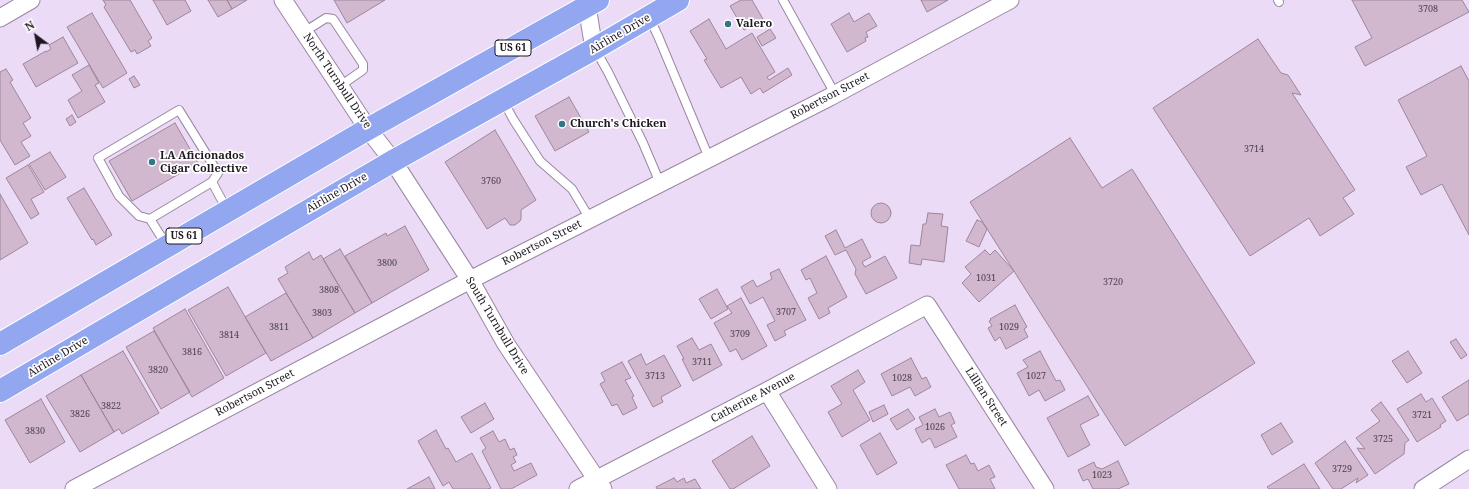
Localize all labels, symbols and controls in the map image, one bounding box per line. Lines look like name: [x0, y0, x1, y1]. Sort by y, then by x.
house number: 3708: [1418, 4, 1438, 14]
street label: Airline Drive: [587, 11, 653, 57]
north arrow: [16, 16, 56, 56]
text: N: [22, 17, 37, 34]
place label: Valero: [736, 17, 772, 31]
marker: Valero: [723, 19, 733, 29]
street label: North Turnbull Drive: [300, 31, 374, 131]
road number: US 61: [495, 40, 531, 56]
street label: Robertson Street: [788, 70, 872, 122]
place label: Church's Chicken: [570, 117, 667, 131]
marker: Church's Chicken: [557, 119, 567, 129]
house number: 3714: [1244, 144, 1264, 154]
place label: LA Aficionados Cigar Collective: [160, 149, 248, 175]
marker: LA Aficionados Cigar Collective: [147, 157, 157, 167]
street label: Airline Drive: [304, 170, 370, 216]
house number: 3760: [481, 176, 501, 186]
street label: Robertson Street: [500, 217, 584, 269]
road number: US 61: [166, 228, 202, 244]
house number: 3800: [377, 258, 397, 268]
house number: 1031: [976, 273, 996, 283]
street label: South Turnbull Drive: [463, 275, 531, 377]
house number: 3720: [1103, 277, 1123, 287]
house number: 3808: [319, 285, 339, 295]
house number: 3707: [776, 307, 796, 317]
house number: 3803: [312, 308, 332, 318]
house number: 3811: [269, 322, 289, 332]
house number: 1029: [999, 322, 1019, 332]
house number: 3709: [730, 329, 750, 339]
house number: 3814: [219, 330, 239, 340]
street label: Airline Drive: [25, 334, 91, 380]
house number: 3816: [182, 347, 202, 357]
house number: 3711: [692, 357, 712, 367]
house number: 3820: [148, 365, 168, 375]
street label: Lillian Street: [962, 365, 1010, 429]
street label: Robertson Street: [213, 367, 297, 419]
street label: Catherine Avenue: [709, 370, 797, 426]
house number: 3713: [645, 371, 665, 381]
house number: 1027: [1026, 371, 1046, 381]
house number: 1028: [892, 373, 912, 383]
house number: 3822: [101, 401, 121, 411]
house number: 3826: [70, 409, 90, 419]
house number: 3721: [1412, 410, 1432, 420]
house number: 1026: [925, 422, 945, 432]
house number: 3830: [25, 426, 45, 436]
house number: 3725: [1373, 434, 1393, 444]
house number: 3729: [1332, 464, 1352, 474]
house number: 1023: [1092, 470, 1112, 480]

